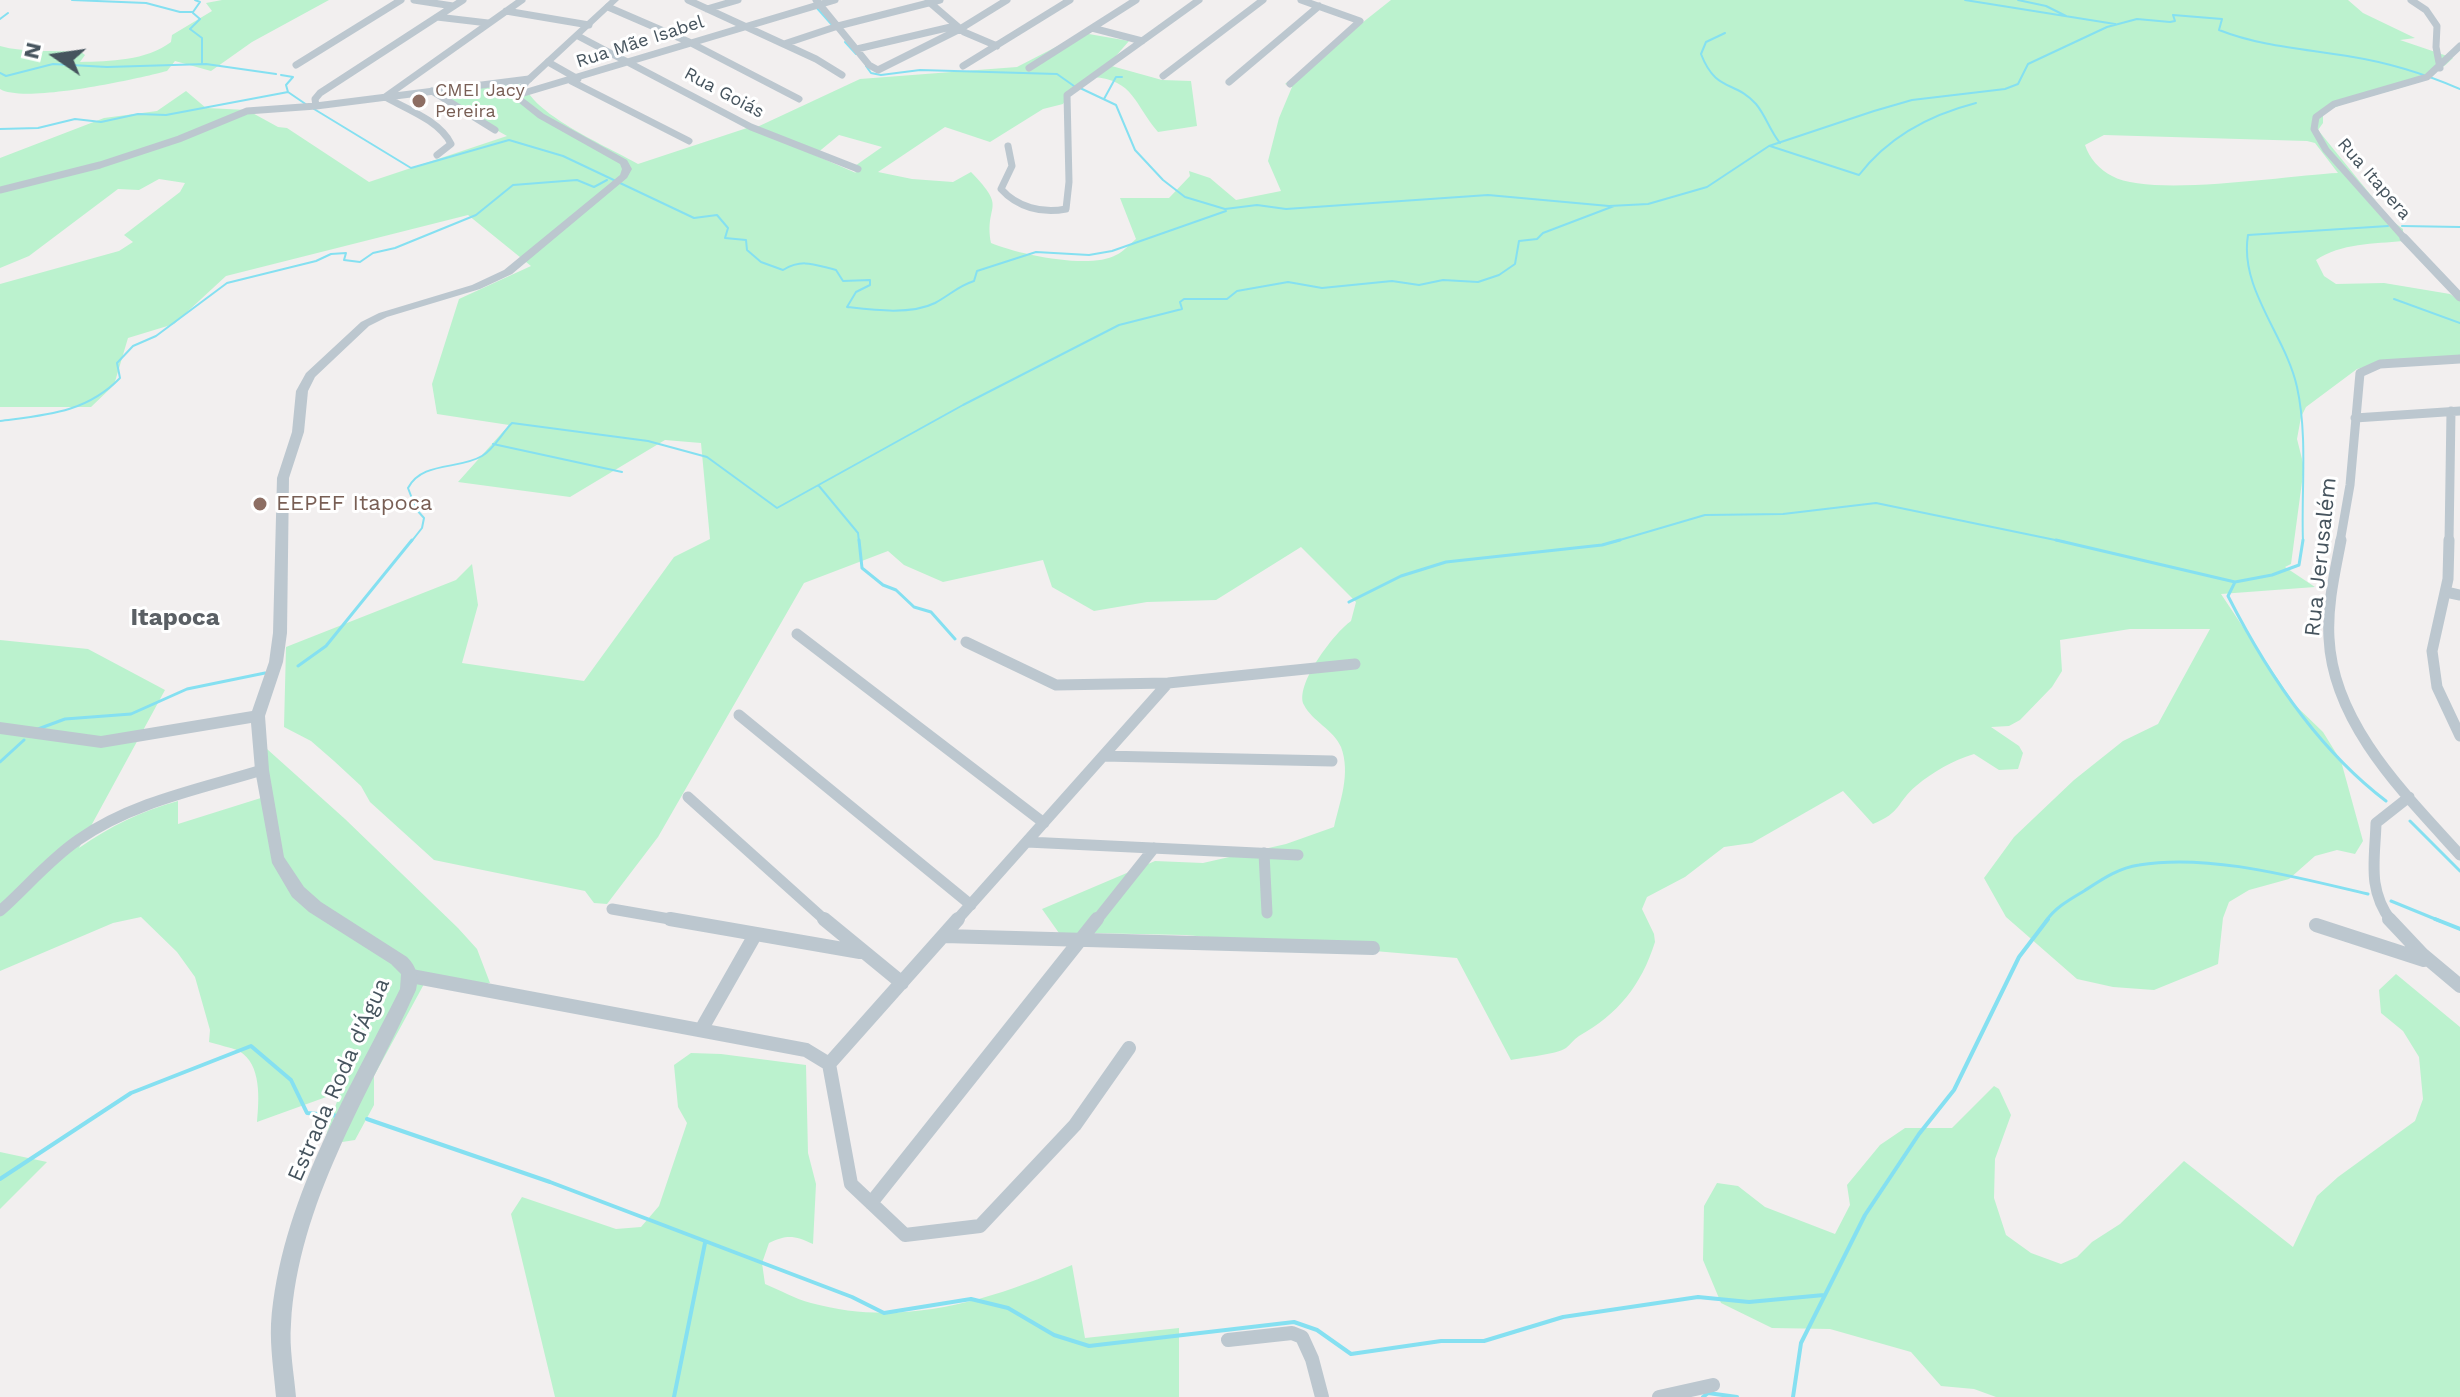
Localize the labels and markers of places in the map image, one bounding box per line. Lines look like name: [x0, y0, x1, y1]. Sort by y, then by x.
place label: CMEI Jacy Pereira: [435, 80, 525, 122]
marker: CMEI Jacy Pereira: [410, 92, 428, 110]
place label: EEPEF Itapoca: [276, 491, 432, 517]
marker: EEPEF Itapoca: [251, 495, 269, 513]

